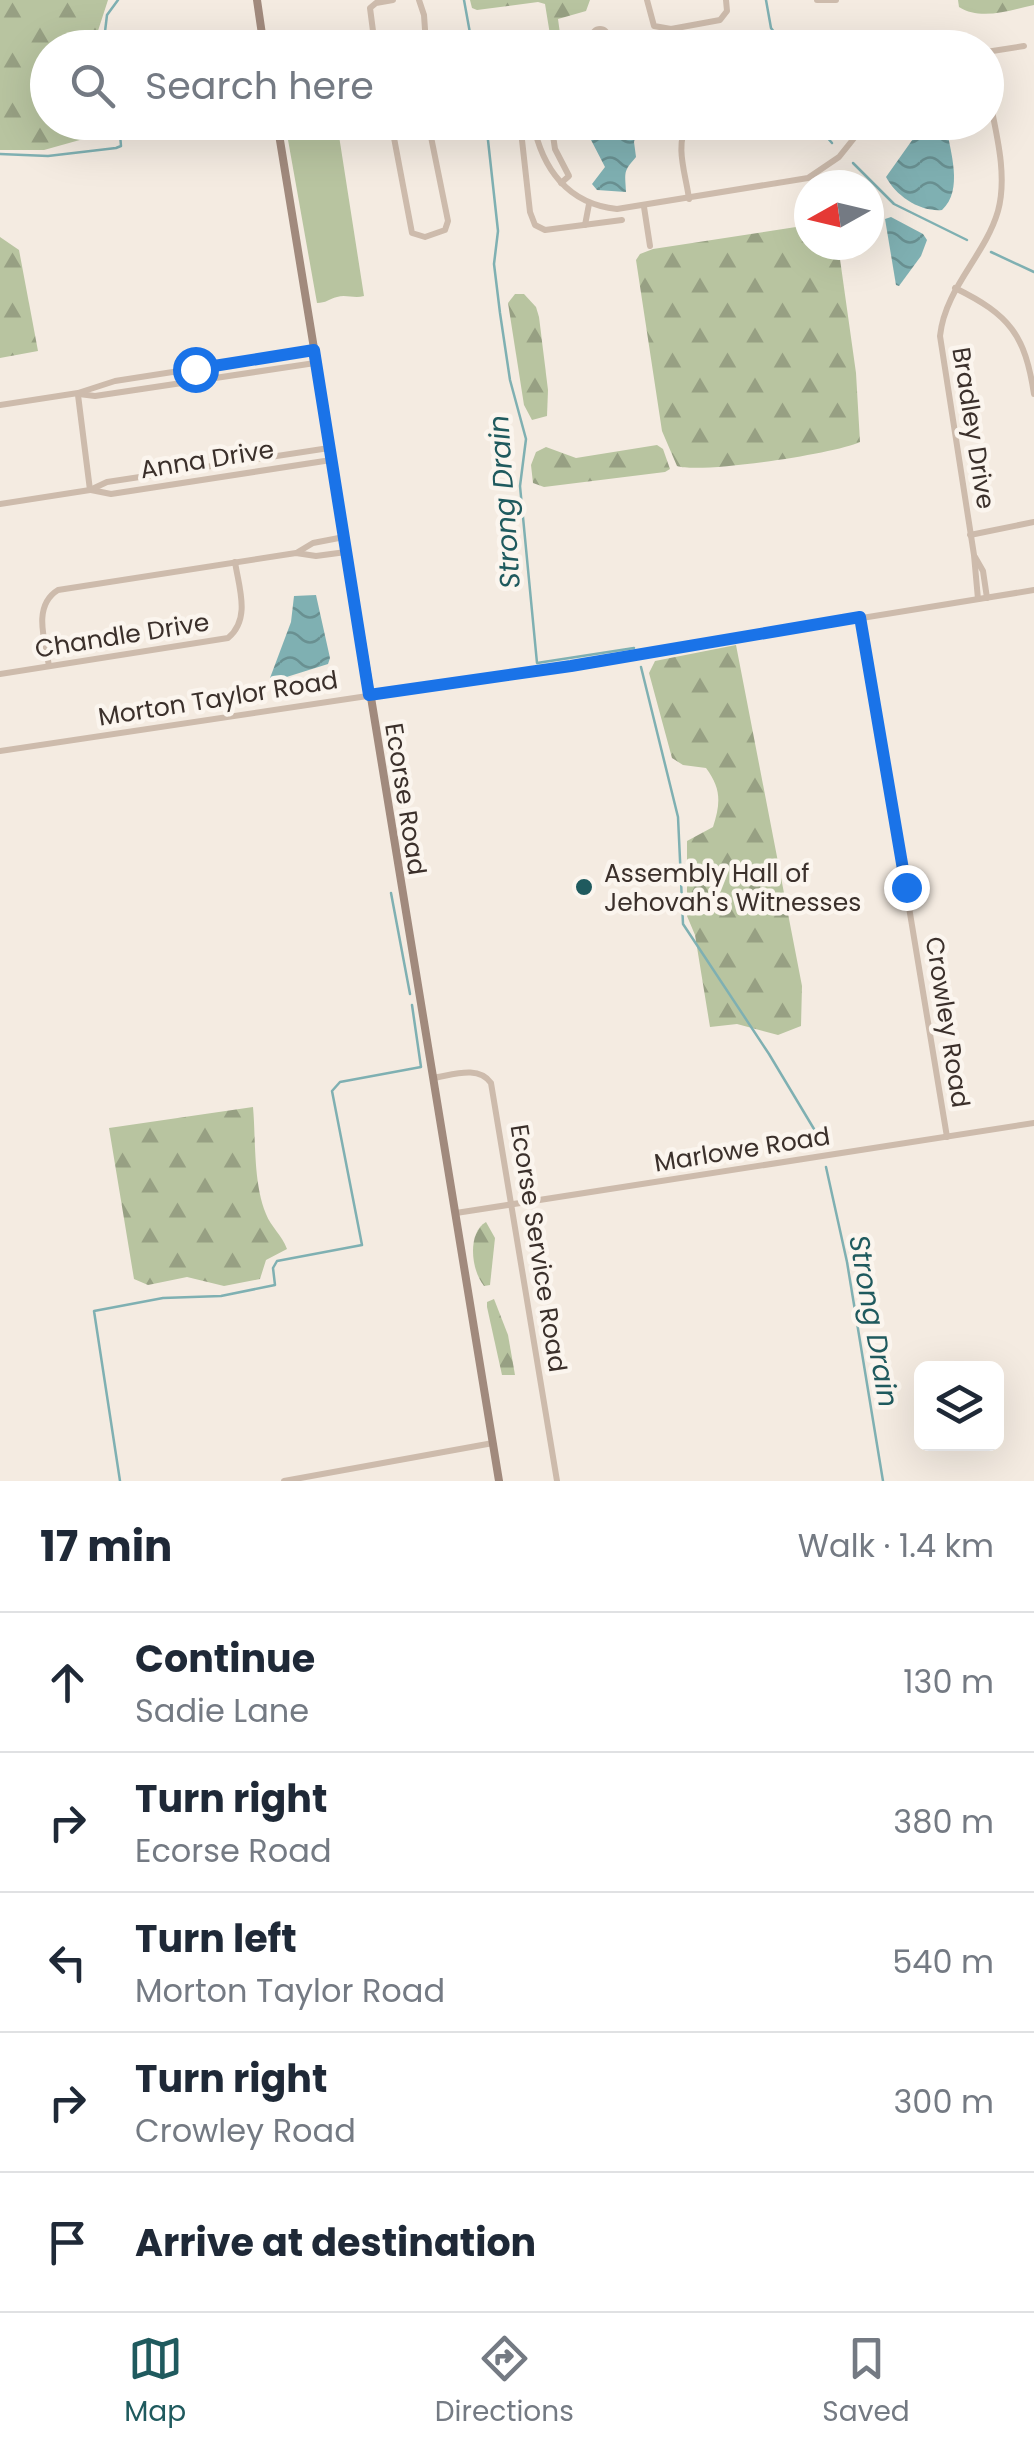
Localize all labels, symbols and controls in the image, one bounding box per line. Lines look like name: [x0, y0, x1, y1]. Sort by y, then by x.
search box: [30, 30, 1004, 140]
icon: search: [65, 58, 120, 113]
text: Search here: [145, 59, 374, 112]
north arrow: [794, 170, 884, 260]
street label: Bradley Drive: [943, 345, 1004, 512]
route start: [173, 347, 219, 393]
water label: Strong Drain: [479, 414, 530, 590]
street label: Anna Drive: [138, 432, 277, 487]
street label: Chandle Drive: [32, 604, 212, 667]
street label: Morton Taylor Road: [96, 662, 340, 735]
street label: Ecorse Road: [376, 721, 435, 878]
place label: Assembly Hall of Jehovah's Witnesses: [604, 856, 861, 920]
route end: [884, 865, 930, 911]
marker: Assembly Hall of Jehovah's Witnesses: [573, 876, 595, 898]
street label: Crowley Road: [917, 934, 978, 1110]
street label: Marlowe Road: [652, 1118, 833, 1181]
street label: Ecorse Service Road: [502, 1122, 575, 1375]
water label: Strong Drain: [839, 1232, 908, 1410]
map controls: [914, 1361, 1004, 1451]
button: layers: [914, 1361, 1004, 1451]
text: 17 min: [40, 1517, 172, 1576]
text: Walk · 1.4 km: [798, 1523, 994, 1568]
text: Continue: [135, 1632, 315, 1685]
icon: ahead: [40, 1655, 95, 1710]
text: 130 m: [903, 1659, 994, 1704]
text: Sadie Lane: [135, 1688, 309, 1733]
text: Turn right: [135, 1772, 327, 1825]
icon: right: [40, 1795, 95, 1850]
text: 380 m: [893, 1799, 994, 1844]
text: Ecorse Road: [135, 1828, 332, 1873]
text: Turn left: [135, 1912, 297, 1965]
icon: left: [40, 1935, 95, 1990]
text: 540 m: [892, 1939, 994, 1984]
text: Morton Taylor Road: [135, 1968, 445, 2013]
text: Turn right: [135, 2052, 327, 2105]
icon: right: [40, 2075, 95, 2130]
text: 300 m: [893, 2079, 994, 2124]
text: Crowley Road: [135, 2108, 356, 2153]
icon: arrive: [40, 2215, 95, 2270]
text: Arrive at destination: [135, 2216, 536, 2269]
tab: Map: [124, 2331, 186, 2433]
tab: Directions: [435, 2331, 574, 2433]
tab: Saved: [822, 2331, 910, 2433]

